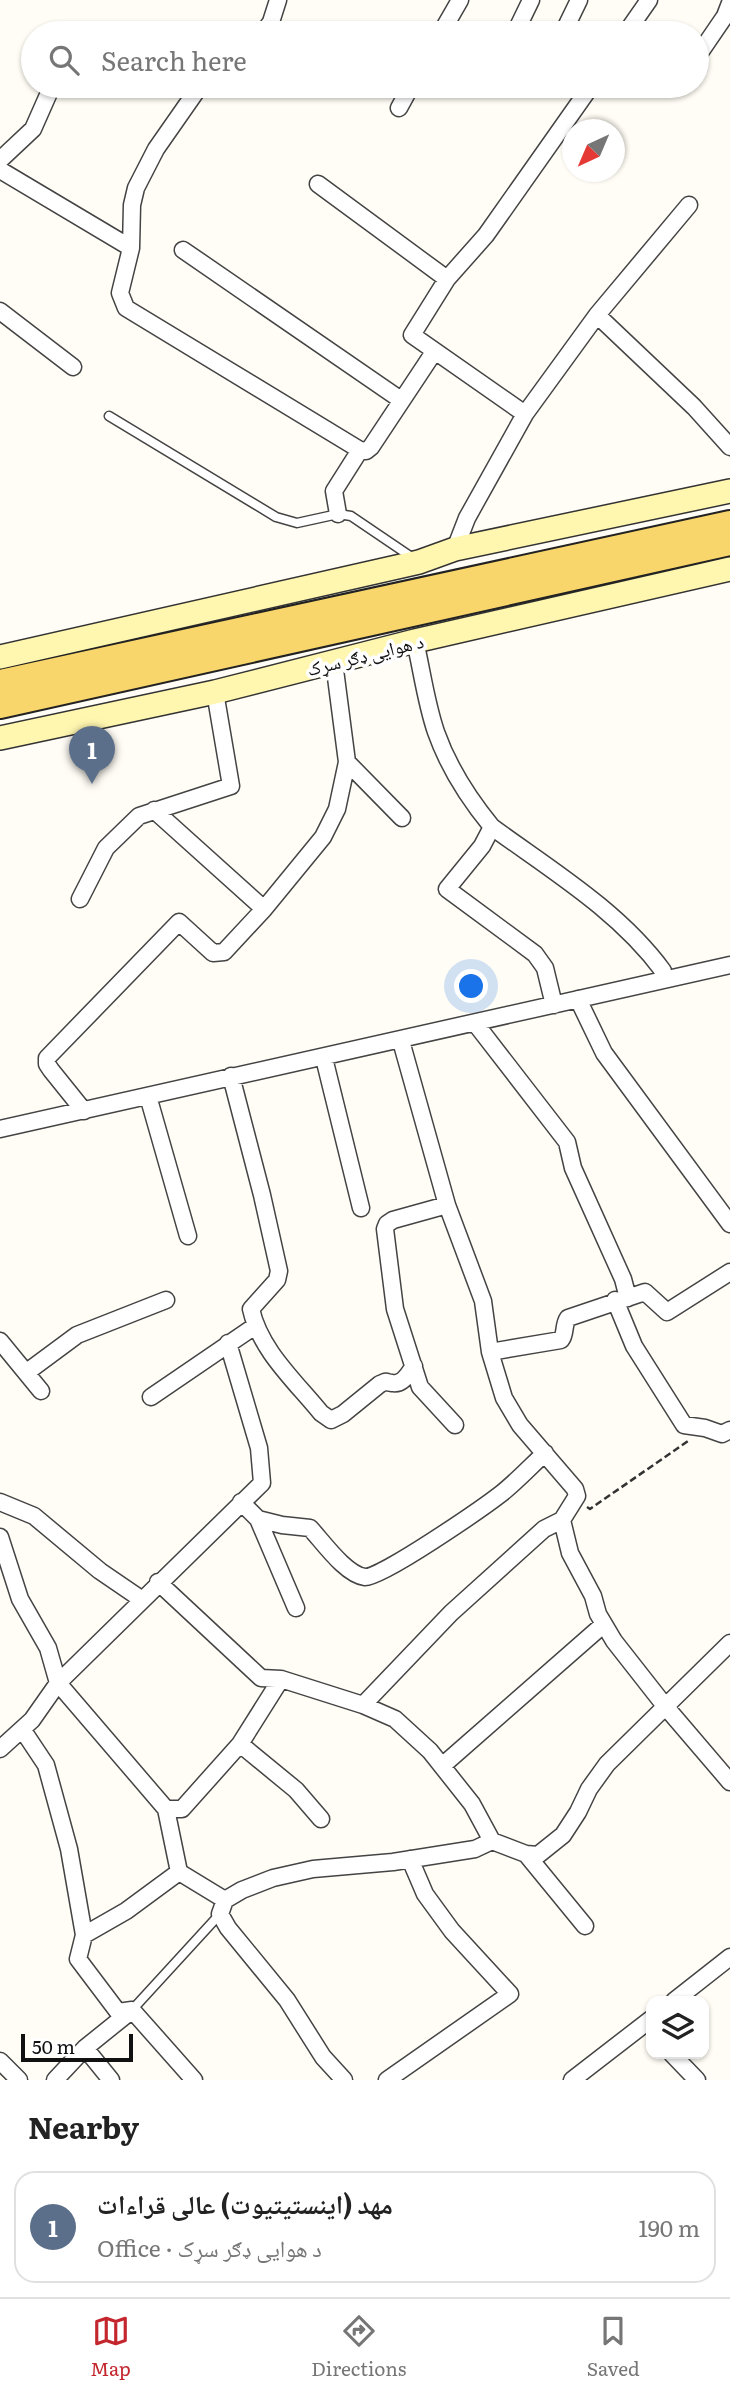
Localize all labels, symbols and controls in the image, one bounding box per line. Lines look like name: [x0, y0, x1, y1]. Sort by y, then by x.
search box: [21, 21, 709, 98]
text: Search here: [101, 40, 247, 79]
icon: search: [45, 41, 83, 79]
north arrow: [562, 119, 625, 182]
street label: د هوایی ډګر سړک: [304, 626, 426, 682]
pin: 1: [69, 726, 115, 784]
your location: [454, 969, 488, 1003]
map controls: [646, 1996, 709, 2059]
button: layers: [646, 1996, 709, 2059]
scale bar: [21, 2031, 133, 2063]
text: 50 m: [32, 2032, 75, 2060]
text: Nearby: [28, 2104, 139, 2148]
text: مهد (اینستیتیوت) عالی قراءات: [97, 2183, 393, 2222]
text: 1: [48, 2210, 58, 2244]
text: 190 m: [638, 2210, 700, 2244]
text: Office · د هوایی ډګر سړک: [97, 2230, 322, 2264]
tab: Map: [90, 2312, 131, 2382]
tab: Directions: [311, 2312, 406, 2382]
tab: Saved: [587, 2312, 640, 2382]

